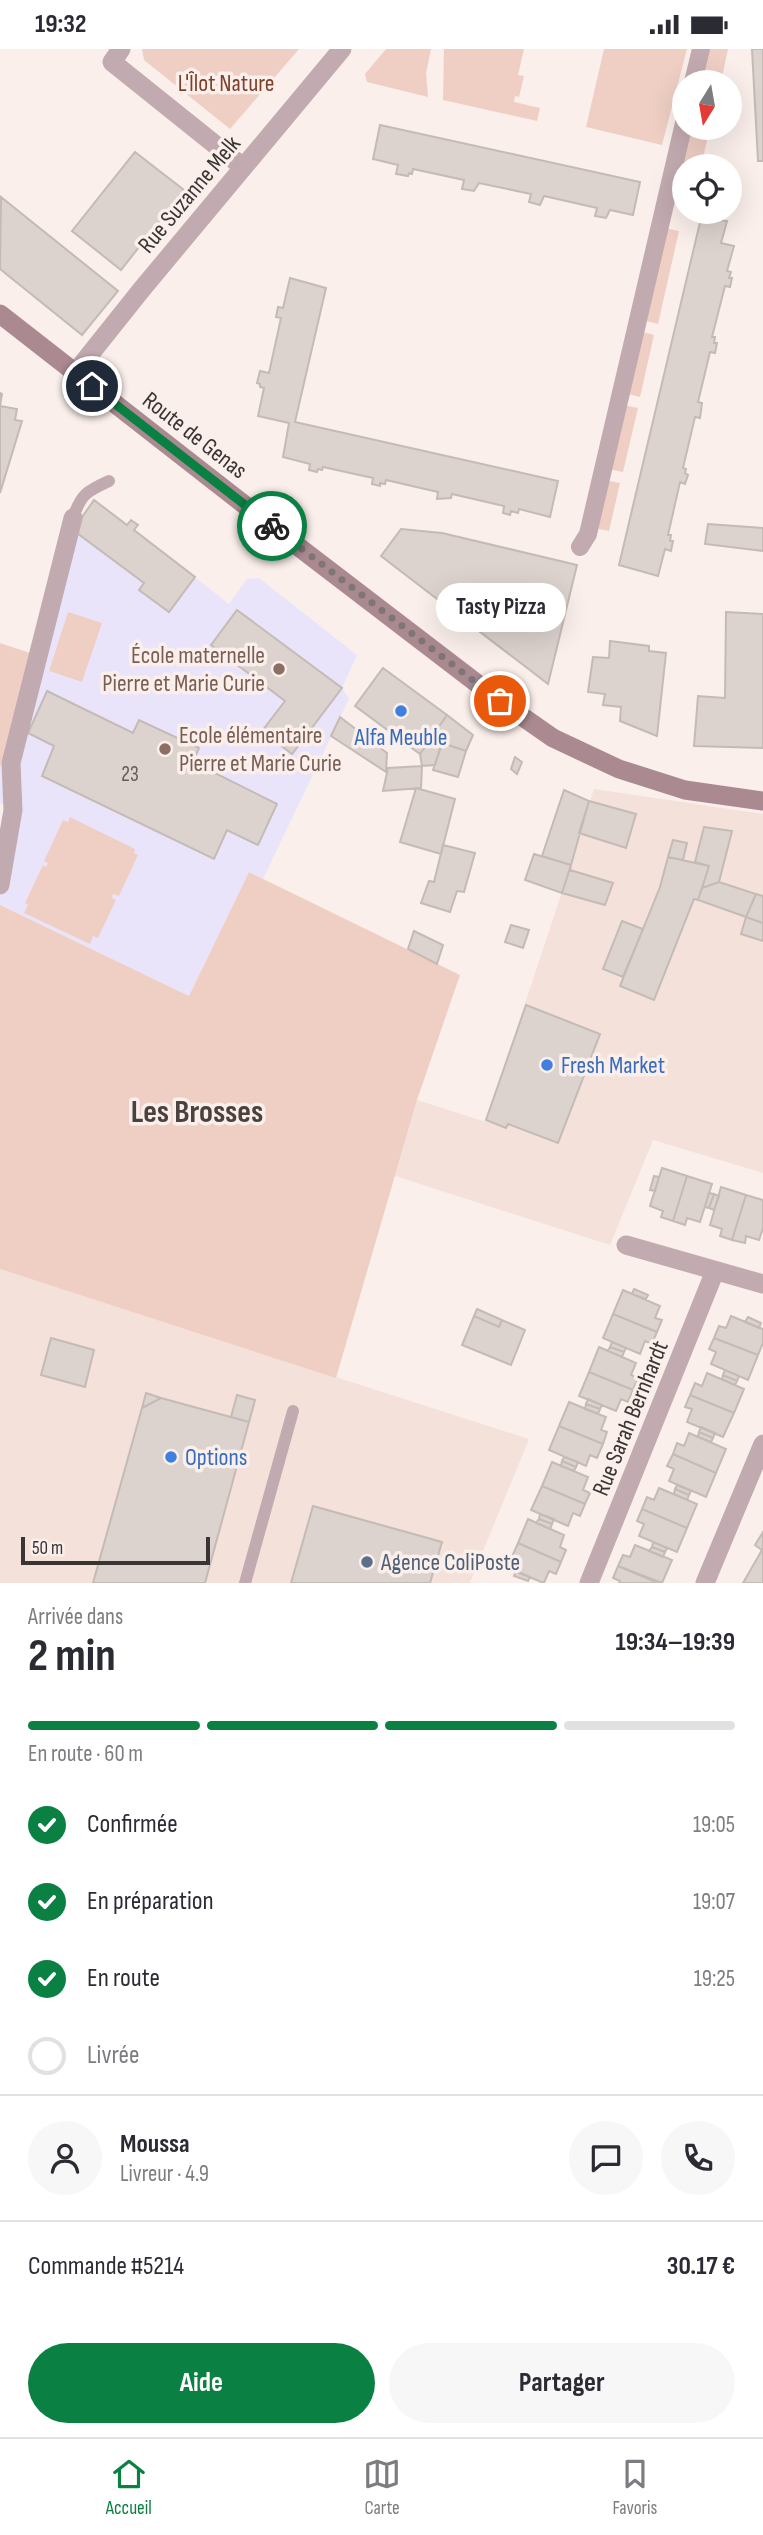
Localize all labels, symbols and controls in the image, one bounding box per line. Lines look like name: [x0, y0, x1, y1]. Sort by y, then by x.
text: 19:32: [35, 9, 86, 40]
park label: L'Îlot Nature: [178, 69, 274, 98]
north arrow: [672, 70, 742, 140]
map controls: [672, 70, 742, 224]
street label: Rue Suzanne Melk: [132, 130, 247, 259]
button: locate: [672, 154, 742, 224]
pin: [62, 356, 122, 416]
icon: home: [73, 367, 111, 405]
street label: Route de Genas: [137, 386, 253, 485]
courier: [237, 491, 307, 561]
icon: bike: [253, 507, 291, 545]
callout: Tasty Pizza: [435, 582, 565, 631]
text: Tasty Pizza: [456, 593, 546, 621]
place label: École maternelle Pierre et Marie Curie: [102, 641, 265, 698]
marker: École maternelle Pierre et Marie Curie: [271, 661, 287, 677]
pin: [470, 671, 530, 731]
icon: bag: [481, 682, 519, 720]
marker: Alfa Meuble: [393, 703, 409, 719]
place label: Ecole élémentaire Pierre et Marie Curie: [179, 721, 342, 778]
place label: Alfa Meuble: [354, 723, 447, 752]
marker: Ecole élémentaire Pierre et Marie Curie: [157, 741, 173, 757]
house number: 23: [121, 762, 139, 787]
place label: Fresh Market: [561, 1051, 665, 1080]
marker: Fresh Market: [539, 1057, 555, 1073]
district label: Les Brosses: [131, 1093, 263, 1132]
street label: Rue Sarah Bernhardt: [586, 1336, 675, 1500]
place label: Options: [185, 1443, 247, 1472]
marker: Options: [163, 1449, 179, 1465]
scale bar: [21, 1534, 210, 1566]
text: 50 m: [32, 1537, 63, 1560]
place label: Agence ColiPoste: [380, 1548, 520, 1577]
marker: Agence ColiPoste: [359, 1554, 375, 1570]
text: Arrivée dans: [28, 1603, 123, 1631]
text: 19:34–19:39: [616, 1627, 735, 1658]
text: 2 min: [28, 1629, 116, 1684]
text: En route · 60 m: [28, 1740, 143, 1768]
icon: check: [28, 1806, 66, 1844]
text: Confirmée: [87, 1809, 178, 1840]
text: 19:05: [693, 1811, 735, 1839]
icon: check: [28, 1883, 66, 1921]
text: En préparation: [87, 1886, 214, 1917]
text: 19:07: [693, 1888, 735, 1916]
icon: check: [28, 1960, 66, 1998]
text: En route: [87, 1963, 160, 1994]
text: 19:25: [694, 1965, 735, 1993]
text: Livrée: [87, 2040, 139, 2071]
button: person: [28, 2121, 102, 2195]
button: chat: [569, 2121, 643, 2195]
button: phone: [661, 2121, 735, 2195]
text: Moussa: [120, 2129, 190, 2160]
text: Livreur · 4.9: [120, 2160, 209, 2188]
text: Commande #5214: [28, 2251, 184, 2282]
text: 30.17 €: [667, 2251, 735, 2282]
button: Aide: [28, 2343, 375, 2423]
button: Partager: [389, 2343, 735, 2423]
tab: Accueil: [106, 2455, 152, 2520]
tab: Carte: [363, 2455, 401, 2520]
tab: Favoris: [612, 2455, 657, 2520]

